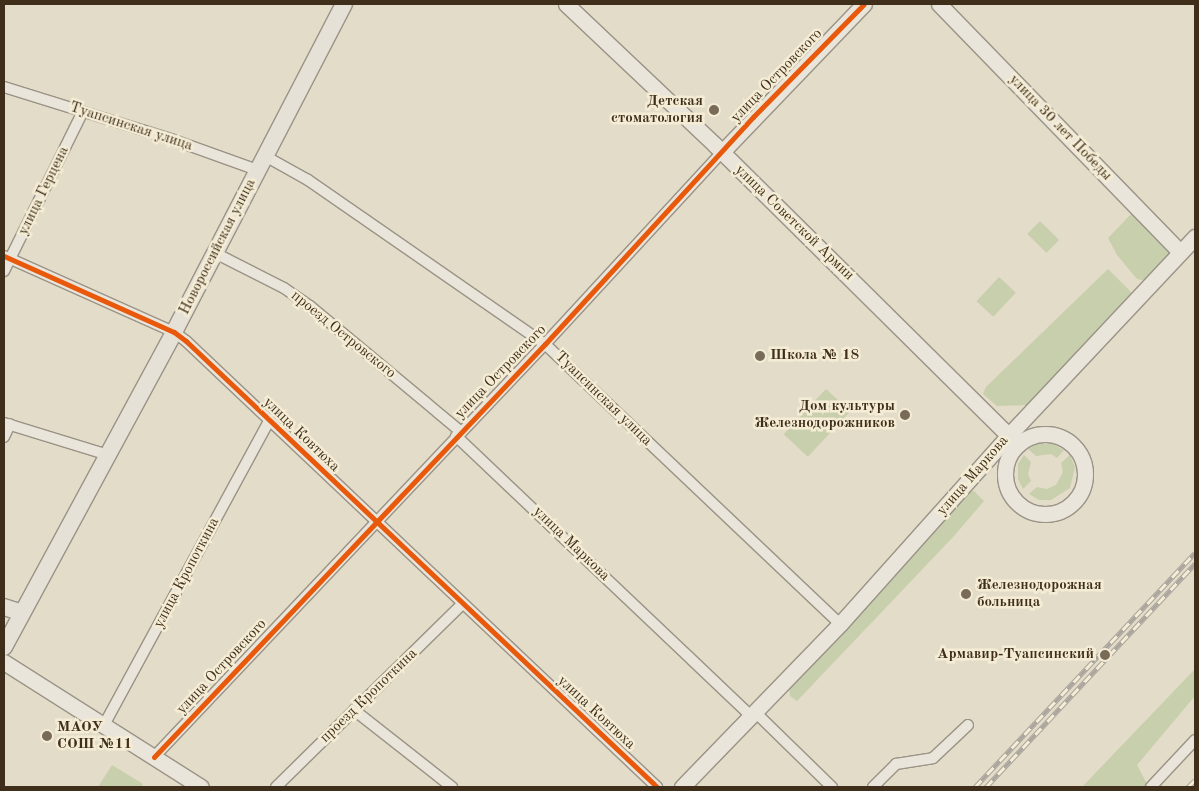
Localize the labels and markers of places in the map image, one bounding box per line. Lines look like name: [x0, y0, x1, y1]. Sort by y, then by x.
place label: Детская стоматология: [611, 92, 703, 127]
marker: Детская стоматология: [707, 103, 721, 117]
place label: Школа № 18: [770, 347, 859, 365]
marker: Школа № 18: [754, 350, 766, 362]
place label: Дом культуры Железнодорожников: [754, 397, 895, 432]
marker: Дом культуры Железнодорожников: [899, 409, 911, 421]
place label: Железнодорожная больница: [977, 576, 1102, 611]
marker: Железнодорожная больница: [959, 587, 973, 601]
place label: Армавир-Туапсинский: [937, 646, 1094, 664]
marker: Армавир-Туапсинский: [1098, 648, 1112, 662]
place label: МАОУ СОШ №11: [57, 718, 132, 753]
marker: МАОУ СОШ №11: [41, 730, 53, 742]

